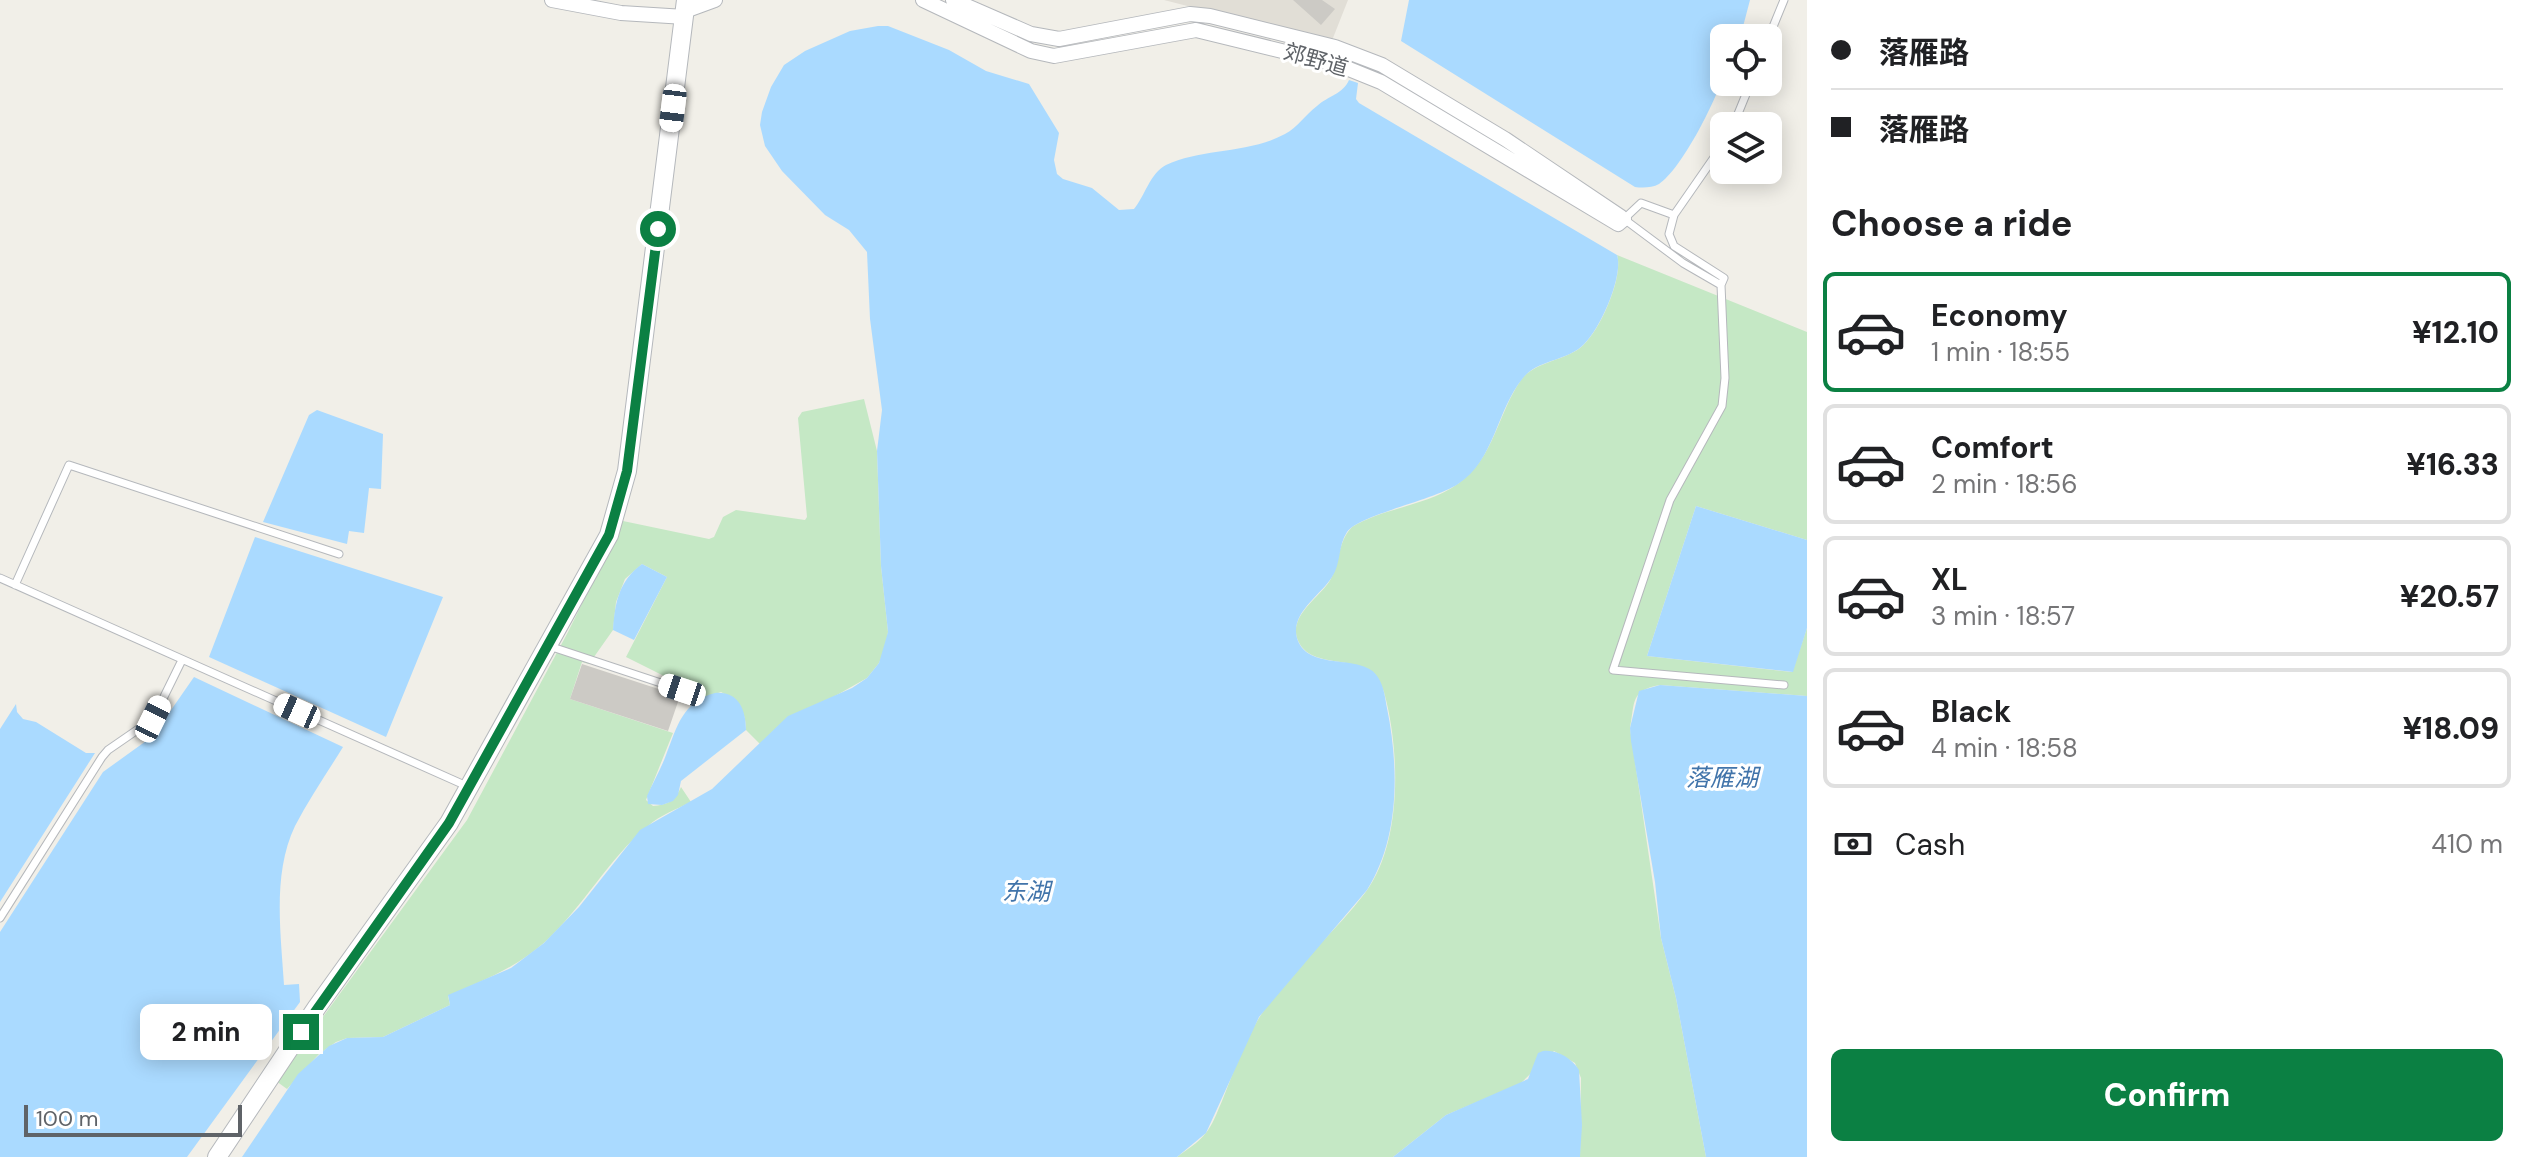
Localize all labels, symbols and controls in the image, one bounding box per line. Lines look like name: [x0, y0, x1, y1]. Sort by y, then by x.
map controls: [1710, 24, 1782, 184]
button: locate: [1710, 24, 1782, 96]
text: 落雁路: [1879, 33, 1969, 72]
street label: 郊野道: [1280, 37, 1352, 83]
car: [658, 83, 688, 133]
text: 落雁路: [1879, 110, 1969, 149]
button: layers: [1710, 112, 1782, 184]
text: Choose a ride: [1831, 200, 2072, 247]
route start: [640, 211, 676, 247]
icon: car: [1835, 296, 1907, 368]
text: Economy: [1931, 296, 2068, 335]
text: ¥12.10: [2412, 313, 2499, 352]
text: 1 min · 18:55: [1931, 335, 2070, 369]
icon: car: [1835, 428, 1907, 500]
text: Comfort: [1931, 428, 2054, 467]
text: ¥16.33: [2406, 445, 2499, 484]
text: 2 min · 18:56: [1931, 467, 2078, 501]
icon: car: [1835, 560, 1907, 632]
text: XL: [1931, 560, 1968, 599]
text: ¥20.57: [2400, 577, 2499, 616]
text: 3 min · 18:57: [1931, 599, 2075, 633]
car: [655, 671, 709, 709]
car: [270, 690, 324, 732]
car: [132, 692, 174, 746]
icon: car: [1835, 692, 1907, 764]
text: Black: [1931, 692, 2011, 731]
text: ¥18.09: [2402, 709, 2499, 748]
text: 4 min · 18:58: [1931, 731, 2078, 765]
water label: 落雁湖: [1686, 762, 1762, 793]
icon: cash: [1831, 822, 1875, 866]
text: Cash: [1895, 825, 1965, 864]
text: 410 m: [2431, 827, 2503, 861]
water label: 东湖: [1002, 876, 1054, 907]
callout: 2 min: [141, 1004, 273, 1060]
route end: [283, 1014, 319, 1050]
text: 2 min: [171, 1015, 241, 1049]
button: Confirm: [1831, 1049, 2503, 1141]
scale bar: [24, 1101, 242, 1137]
text: 100 m: [36, 1104, 98, 1133]

